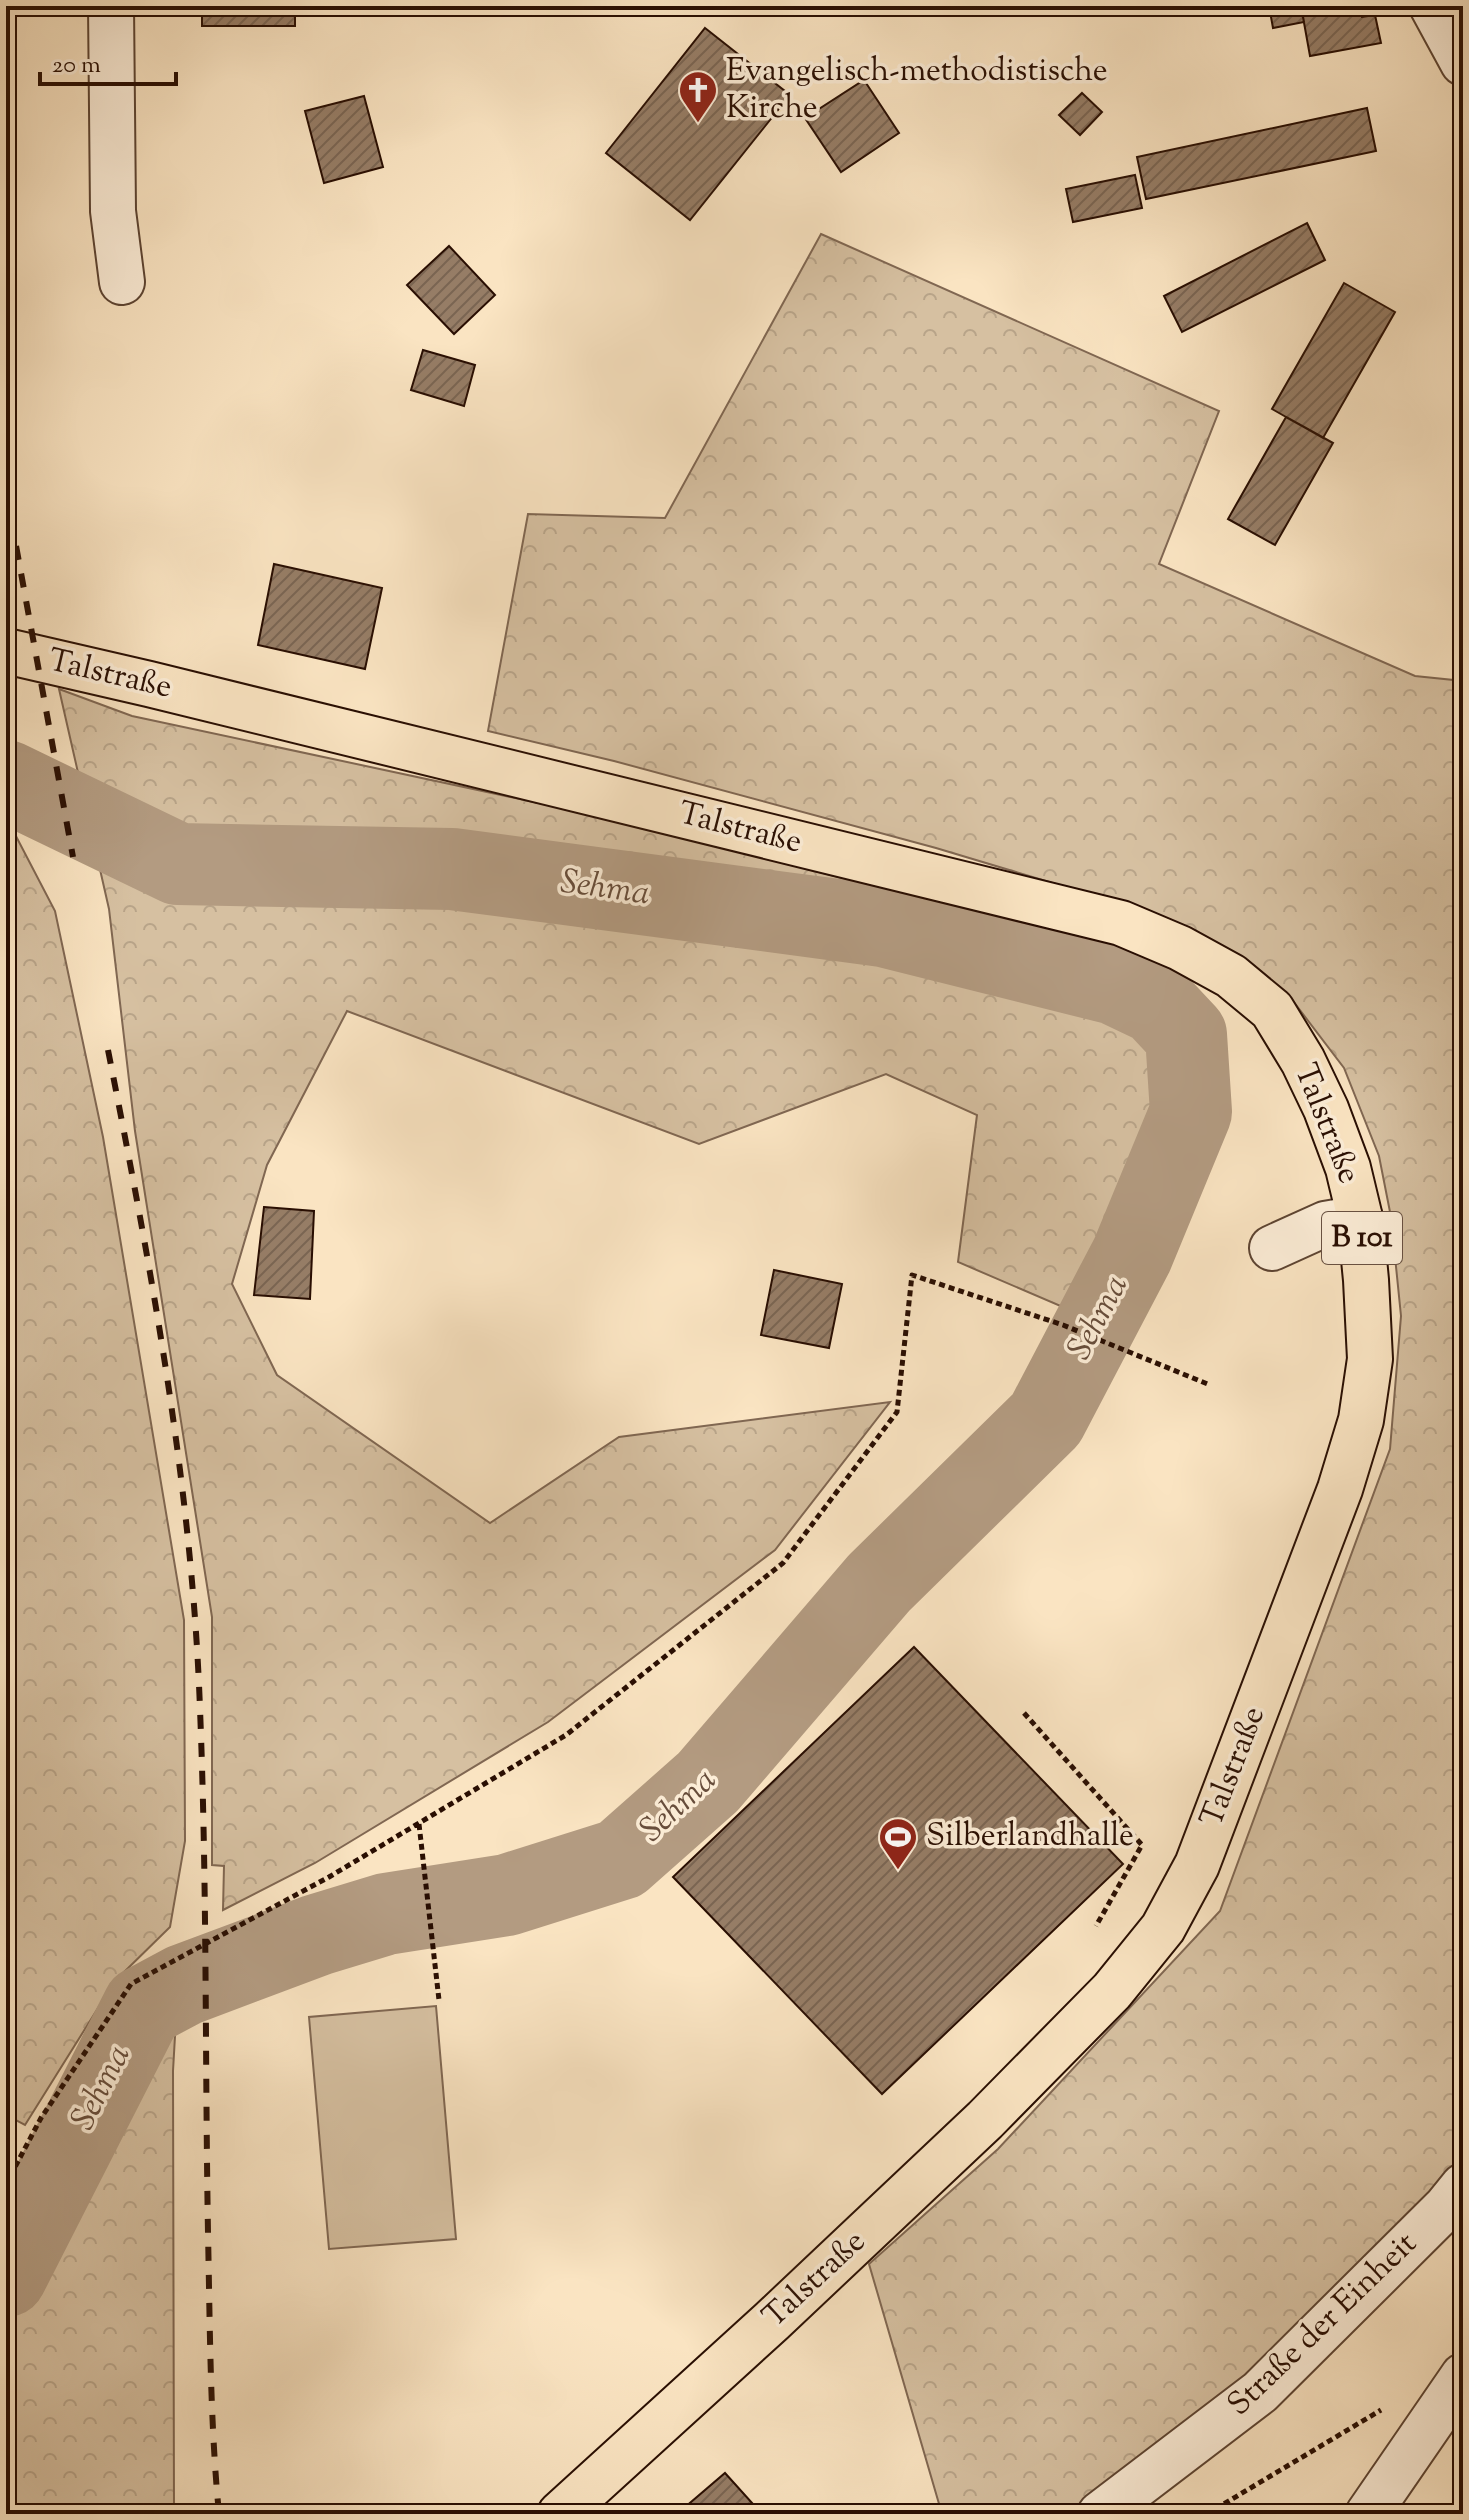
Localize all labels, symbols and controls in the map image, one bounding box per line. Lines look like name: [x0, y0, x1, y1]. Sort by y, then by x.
scale bar: [40, 36, 176, 86]
text: 20 m: [52, 49, 101, 83]
place label: Evangelisch-methodistische Kirche: [726, 49, 1108, 132]
church icon: Evangelisch-methodistische Kirche: [677, 69, 719, 124]
street label: Talstraße: [44, 638, 176, 712]
street label: Talstraße: [674, 792, 806, 866]
water label: Sehma: [557, 859, 653, 919]
street label: Talstraße: [1281, 1057, 1371, 1191]
road number: B 101: [1322, 1212, 1402, 1264]
water label: Sehma: [1056, 1267, 1142, 1369]
street label: Talstraße: [1190, 1700, 1278, 1834]
water label: Sehma: [630, 1758, 728, 1854]
place label: Silberlandhalle: [926, 1814, 1134, 1860]
sports icon: Silberlandhalle: [877, 1816, 919, 1871]
water label: Sehma: [60, 2037, 144, 2139]
street label: Talstraße: [753, 2220, 877, 2340]
street label: Straße der Einheit: [1218, 2222, 1428, 2427]

